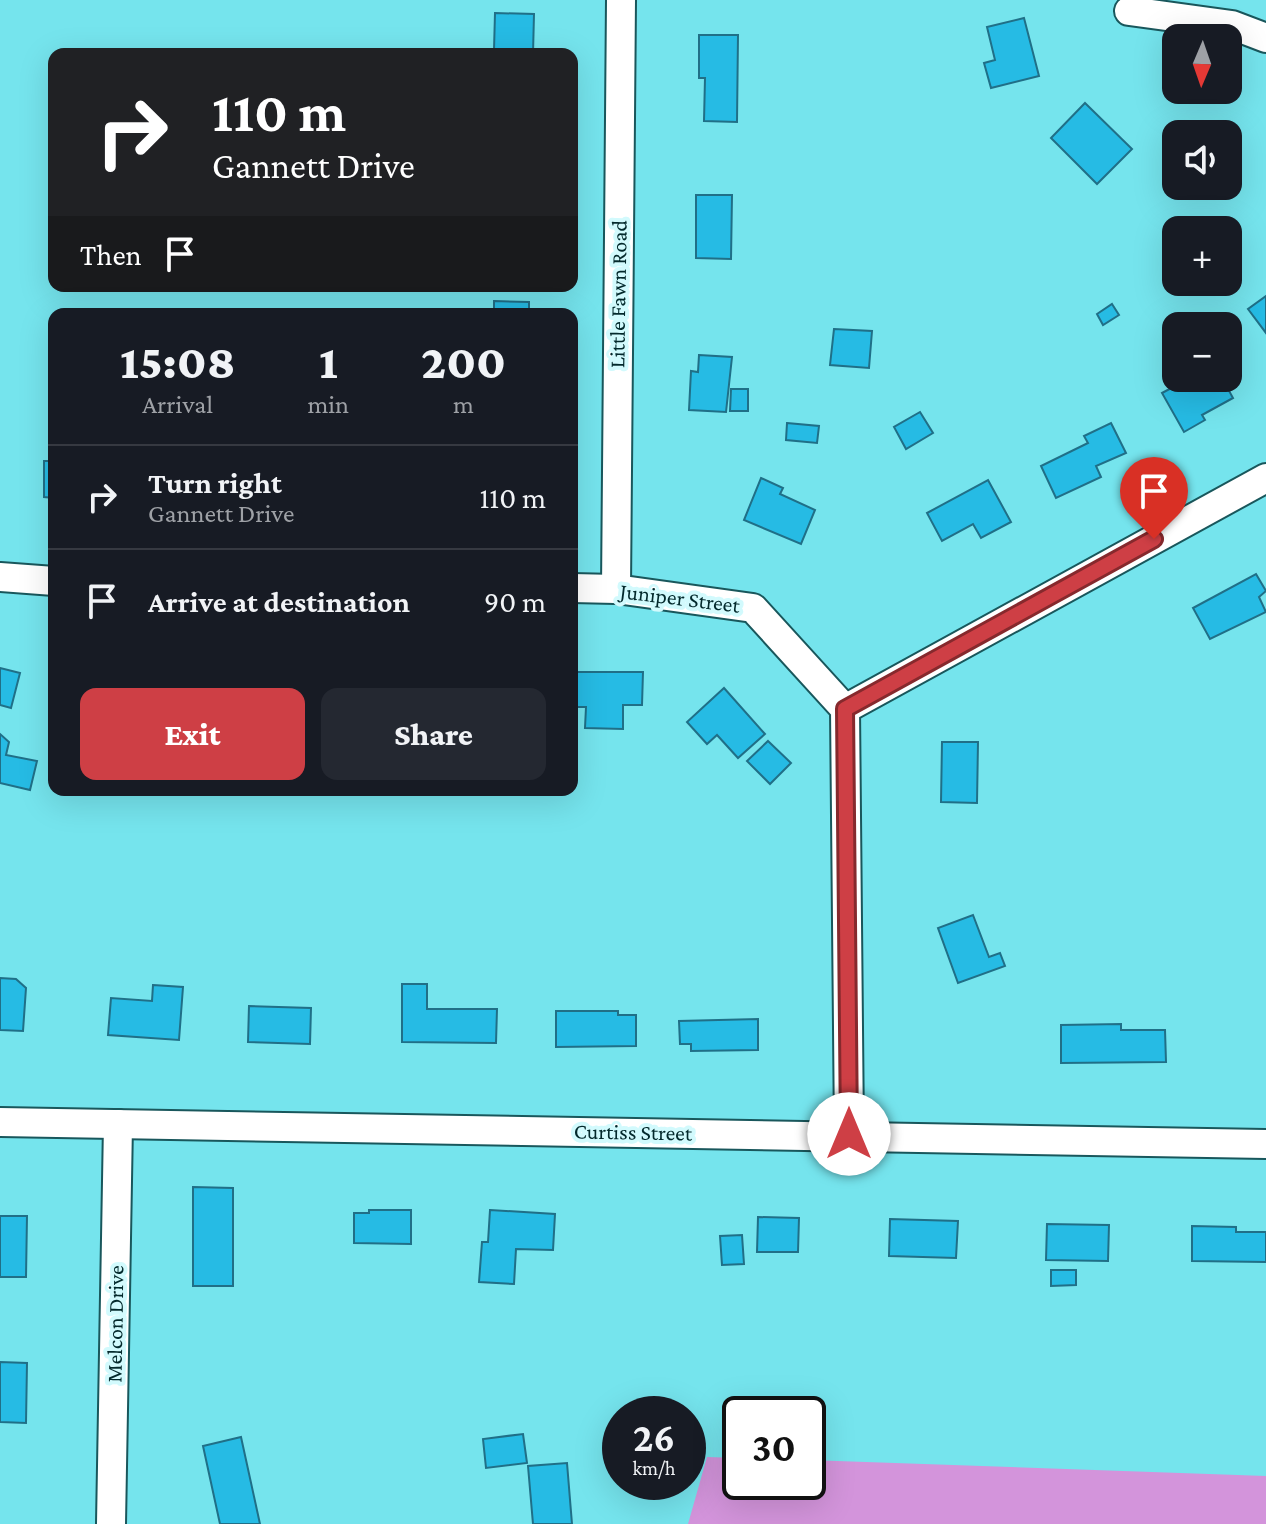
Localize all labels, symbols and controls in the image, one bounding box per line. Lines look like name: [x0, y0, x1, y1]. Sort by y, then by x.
north arrow: [1162, 24, 1242, 104]
map controls: [1162, 24, 1242, 392]
icon: right: [80, 80, 184, 184]
text: 110 m: [212, 81, 346, 143]
button: sound: [1162, 120, 1242, 200]
text: Gannett Drive: [212, 146, 415, 186]
button: +: [1162, 216, 1242, 296]
street label: Little Fawn Road: [604, 219, 632, 368]
icon: arrive: [158, 232, 202, 276]
text: Then: [80, 238, 142, 271]
button: −: [1162, 312, 1242, 392]
text: 15:08: [120, 335, 236, 388]
text: 1: [319, 335, 338, 388]
text: 200: [421, 335, 506, 388]
text: Arrival: [142, 390, 213, 419]
text: min: [307, 390, 349, 419]
text: m: [453, 390, 474, 419]
pin: [1120, 457, 1188, 539]
text: Turn right: [148, 466, 282, 499]
icon: arrive: [1132, 469, 1176, 513]
icon: right: [80, 475, 124, 519]
text: 110 m: [479, 481, 546, 514]
text: Gannett Drive: [148, 499, 294, 528]
street label: Juniper Street: [617, 578, 742, 618]
icon: arrive: [80, 579, 124, 623]
text: Arrive at destination: [148, 585, 410, 618]
text: 90 m: [484, 585, 546, 618]
button: Exit: [80, 688, 305, 780]
button: Share: [321, 688, 546, 780]
position arrow: [807, 1092, 891, 1176]
street label: Curtiss Street: [574, 1118, 693, 1146]
street label: Melcon Drive: [101, 1265, 129, 1383]
speed limit sign: 30: [722, 1396, 826, 1500]
text: 26: [633, 1415, 675, 1460]
text: km/h: [632, 1457, 676, 1479]

